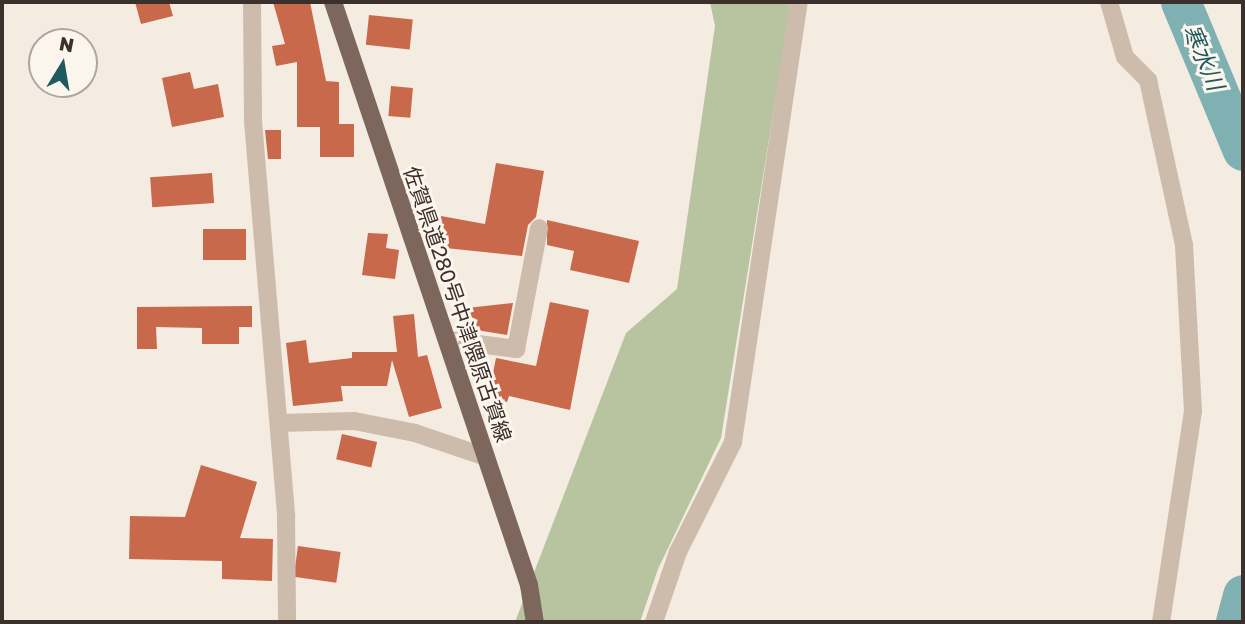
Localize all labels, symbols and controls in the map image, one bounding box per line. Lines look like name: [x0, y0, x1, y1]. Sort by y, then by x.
water label: 寒水川: [1178, 20, 1230, 94]
north arrow: [28, 28, 98, 98]
text: N: [57, 31, 76, 57]
street label: 佐賀県道280号中津隈原古賀線: [399, 163, 517, 445]

